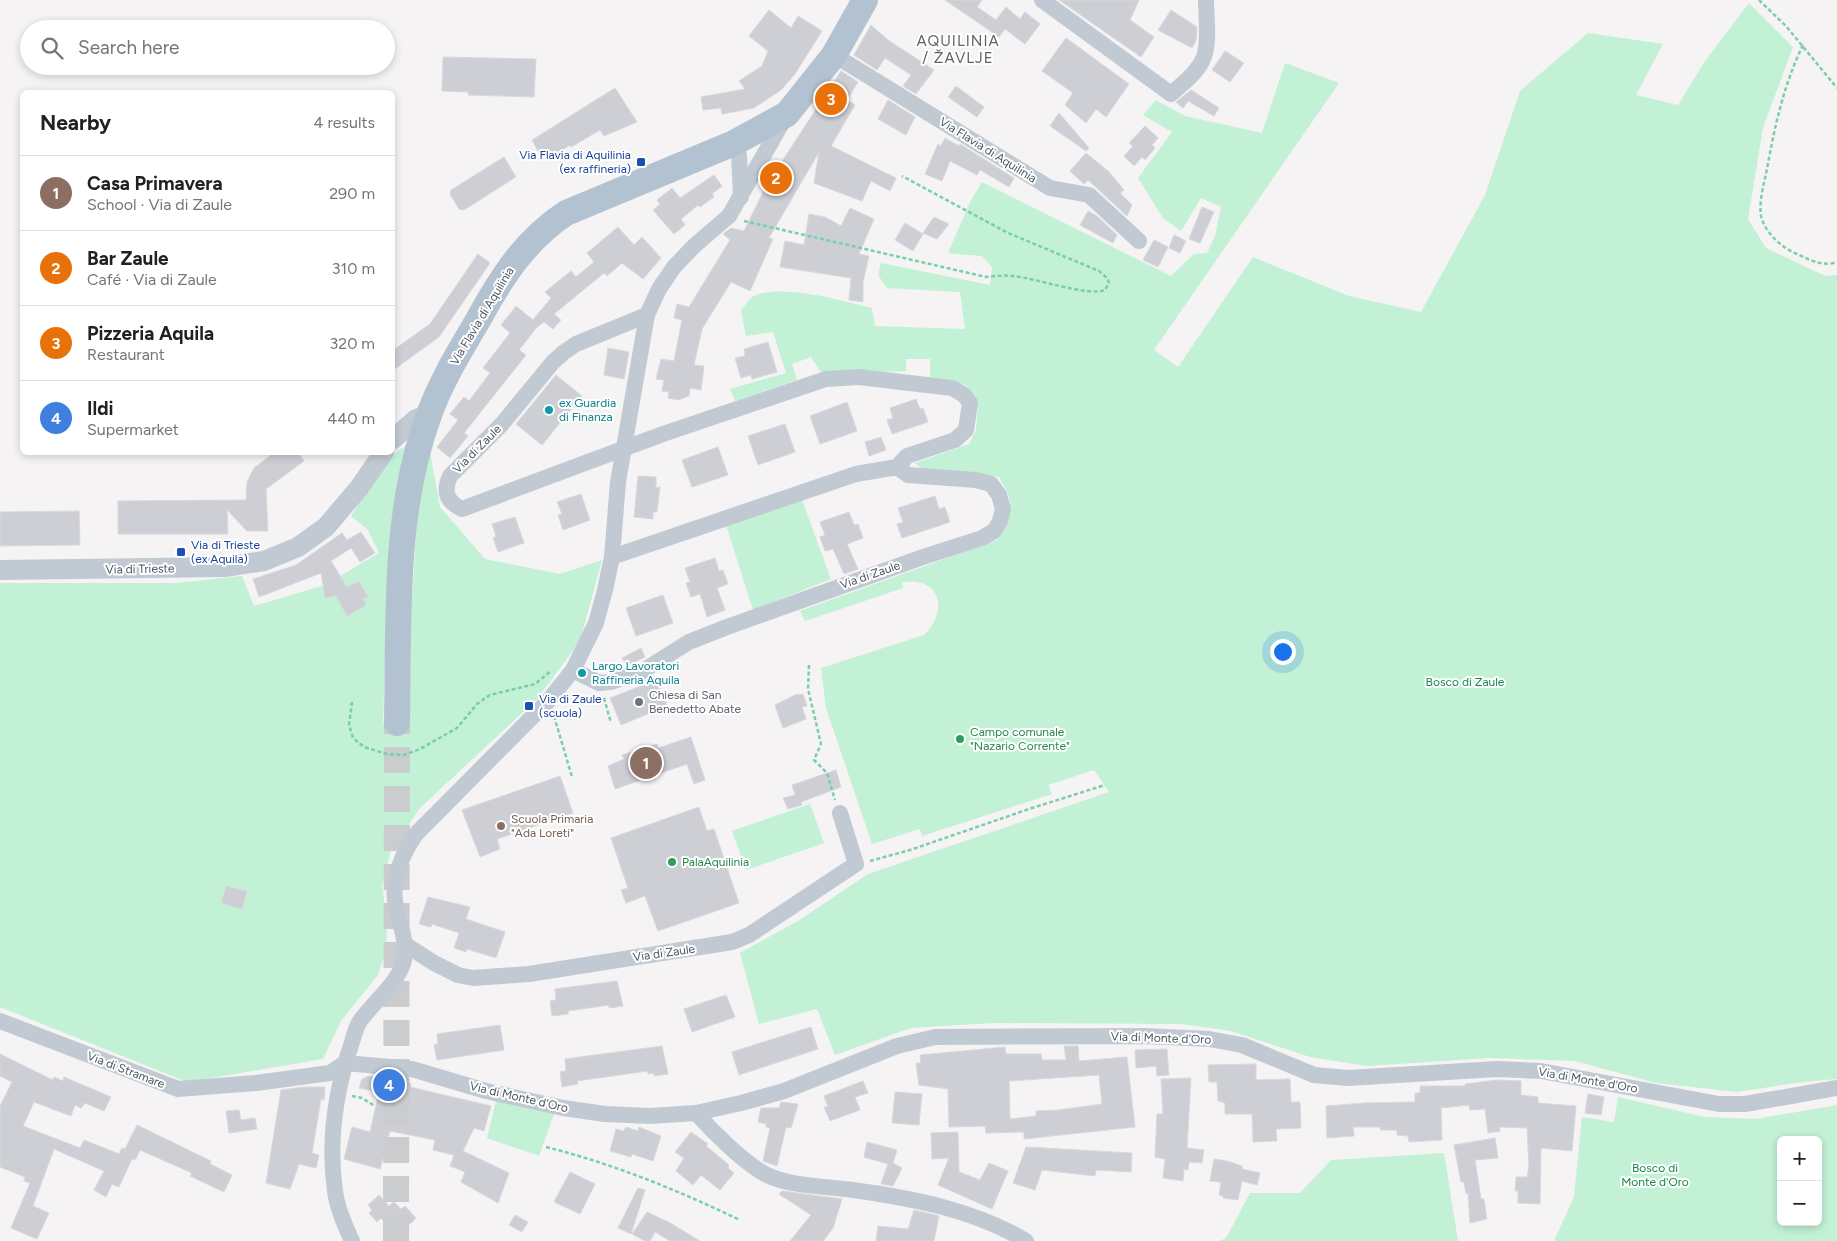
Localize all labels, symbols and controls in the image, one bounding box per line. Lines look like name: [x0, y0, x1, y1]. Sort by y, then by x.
search box: [20, 20, 395, 75]
district label: AQUILINIA / ŽAVLJE: [916, 32, 1000, 67]
icon: search: [38, 34, 66, 62]
text: Search here: [78, 36, 180, 59]
pin: 3: [815, 80, 847, 118]
text: Nearby: [40, 110, 111, 135]
text: 4 results: [314, 113, 375, 132]
street label: Via Flavia di Aquilinia: [937, 114, 1039, 186]
place label: Via Flavia di Aquilinia (ex raffineria): [519, 148, 631, 176]
marker: Via Flavia di Aquilinia (ex raffineria): [635, 156, 647, 168]
pin: 2: [760, 159, 792, 197]
text: Casa Primavera: [87, 172, 223, 195]
text: 1: [53, 184, 59, 203]
text: 290 m: [329, 184, 375, 203]
text: School · Via di Zaule: [87, 195, 232, 214]
text: Bar Zaule: [87, 247, 169, 270]
text: 2: [51, 259, 61, 278]
text: 310 m: [332, 259, 375, 278]
street label: Via Flavia di Aquilinia: [447, 265, 517, 367]
text: Café · Via di Zaule: [87, 270, 217, 289]
text: Pizzeria Aquila: [87, 322, 214, 345]
text: 3: [52, 334, 60, 353]
text: 320 m: [330, 334, 375, 353]
text: Restaurant: [87, 345, 165, 364]
place label: ex Guardia di Finanza: [559, 396, 616, 424]
text: Ildi: [87, 397, 113, 420]
marker: ex Guardia di Finanza: [543, 404, 555, 416]
text: 4: [51, 409, 61, 428]
text: 440 m: [327, 409, 375, 428]
text: Supermarket: [87, 420, 179, 439]
street label: Via di Zaule: [450, 422, 504, 476]
place label: Via di Trieste (ex Aquila): [191, 538, 261, 566]
marker: Via di Trieste (ex Aquila): [175, 546, 187, 558]
street label: Via di Zaule: [838, 558, 902, 592]
street label: Via di Trieste: [105, 561, 175, 577]
your location: [1270, 639, 1296, 665]
place label: Largo Lavoratori Raffineria Aquila: [592, 659, 680, 687]
marker: Largo Lavoratori Raffineria Aquila: [576, 667, 588, 679]
park label: Bosco di Zaule: [1426, 675, 1505, 689]
place label: Chiesa di San Benedetto Abate: [649, 688, 741, 716]
place label: Via di Zaule (scuola): [539, 692, 602, 720]
marker: Chiesa di San Benedetto Abate: [633, 696, 645, 708]
marker: Via di Zaule (scuola): [523, 700, 535, 712]
place label: Campo comunale "Nazario Corrente": [970, 725, 1070, 753]
marker: Campo comunale "Nazario Corrente": [954, 733, 966, 745]
pin: 1: [630, 744, 662, 782]
place label: Scuola Primaria "Ada Loreti": [511, 812, 593, 840]
marker: Scuola Primaria "Ada Loreti": [495, 820, 507, 832]
place label: PalaAquilinia: [682, 855, 749, 869]
marker: PalaAquilinia: [666, 856, 678, 868]
street label: Via di Zaule: [632, 942, 696, 964]
street label: Via di Monte d'Oro: [1111, 1029, 1212, 1047]
street label: Via di Stramare: [85, 1049, 167, 1091]
street label: Via di Monte d'Oro: [1537, 1064, 1639, 1096]
pin: 4: [373, 1066, 405, 1104]
street label: Via di Monte d'Oro: [468, 1079, 570, 1115]
map controls: [1777, 1136, 1822, 1226]
button: +: [1777, 1136, 1822, 1181]
park label: Bosco di Monte d'Oro: [1621, 1161, 1689, 1189]
button: −: [1777, 1181, 1822, 1226]

